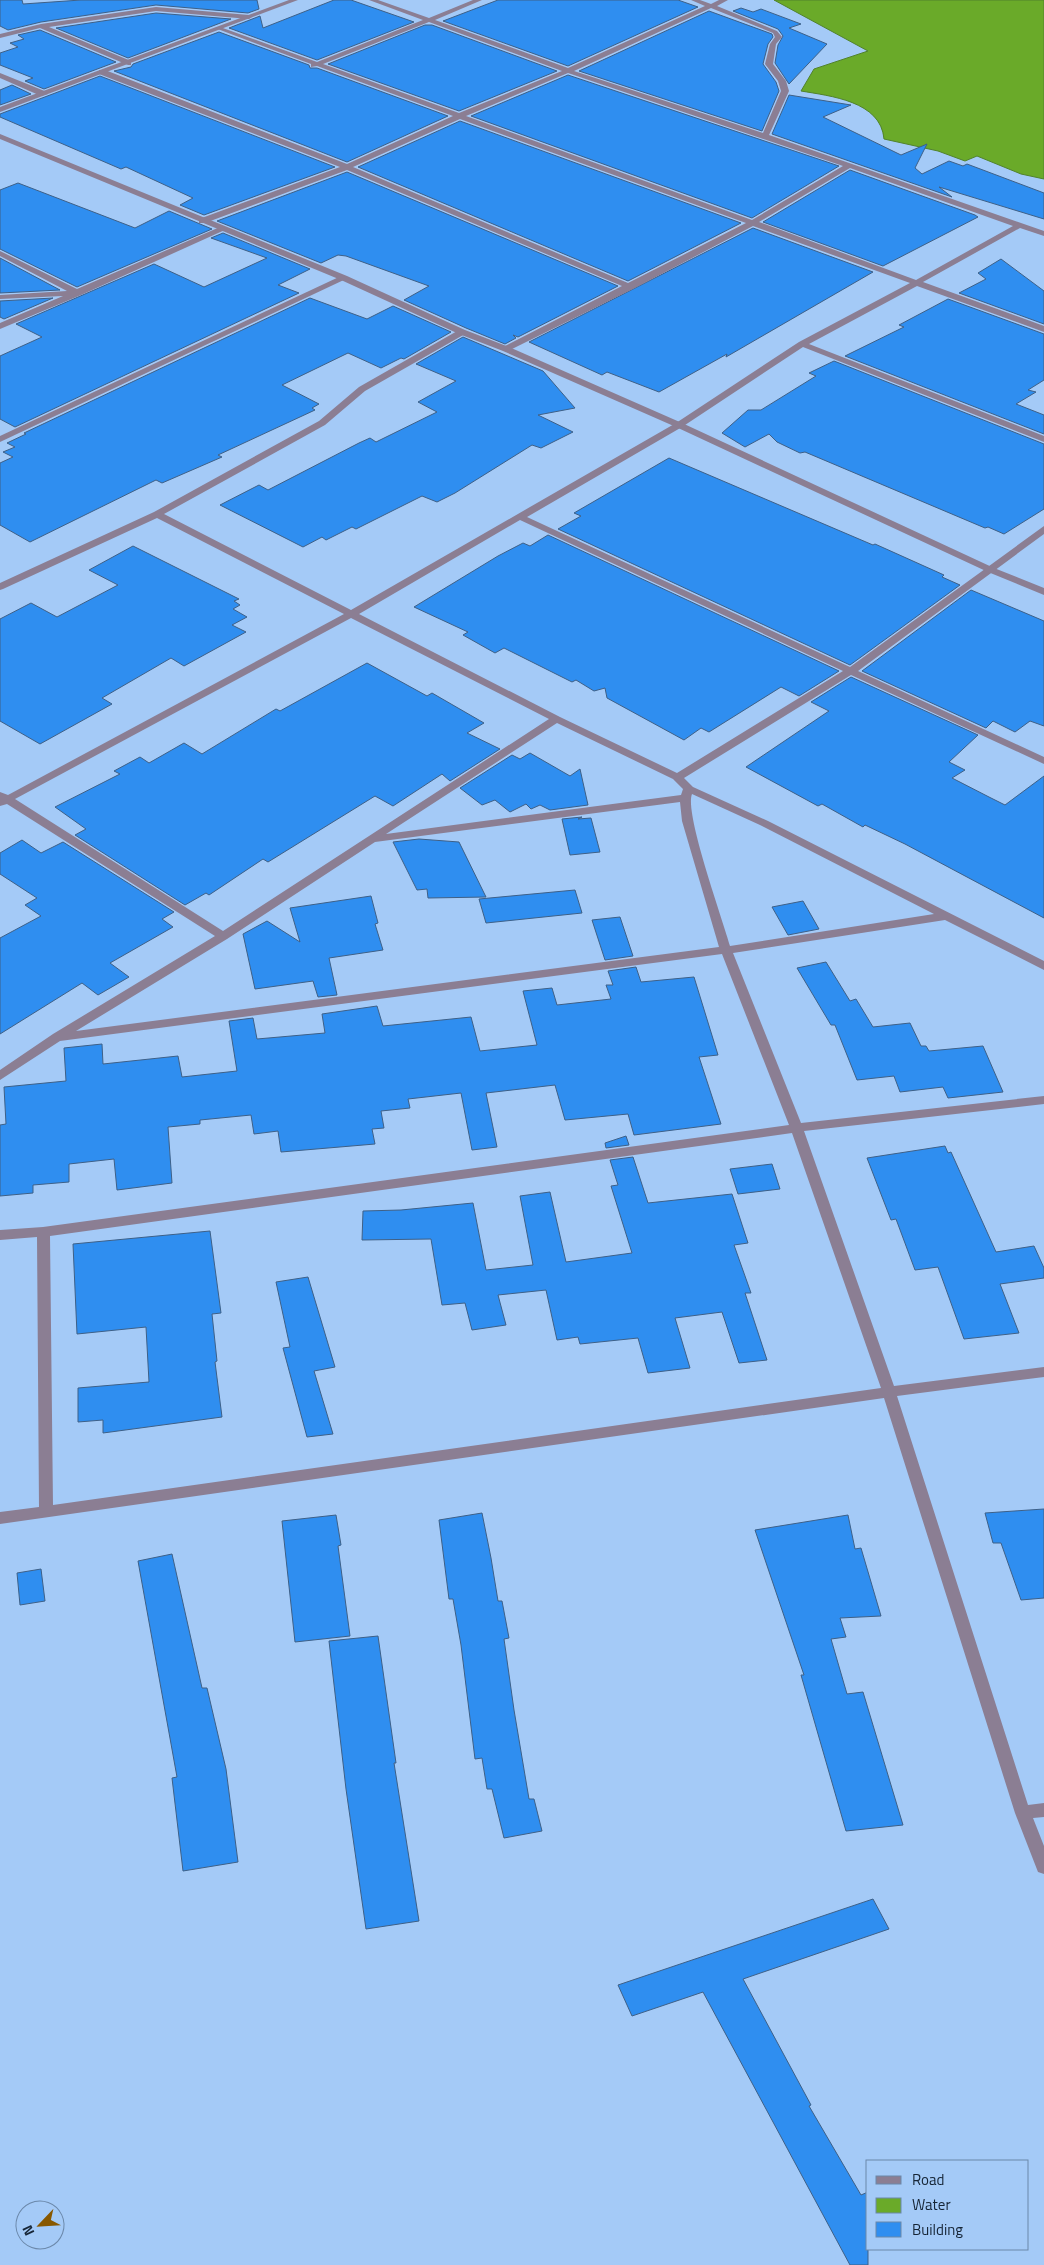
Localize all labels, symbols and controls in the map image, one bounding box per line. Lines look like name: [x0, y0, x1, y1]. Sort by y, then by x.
legend: [866, 2160, 1029, 2250]
text: Road: [912, 2168, 944, 2191]
text: Water: [912, 2193, 951, 2216]
north arrow: [15, 2200, 65, 2250]
text: Building: [912, 2218, 963, 2241]
text: N: [16, 2222, 39, 2240]

